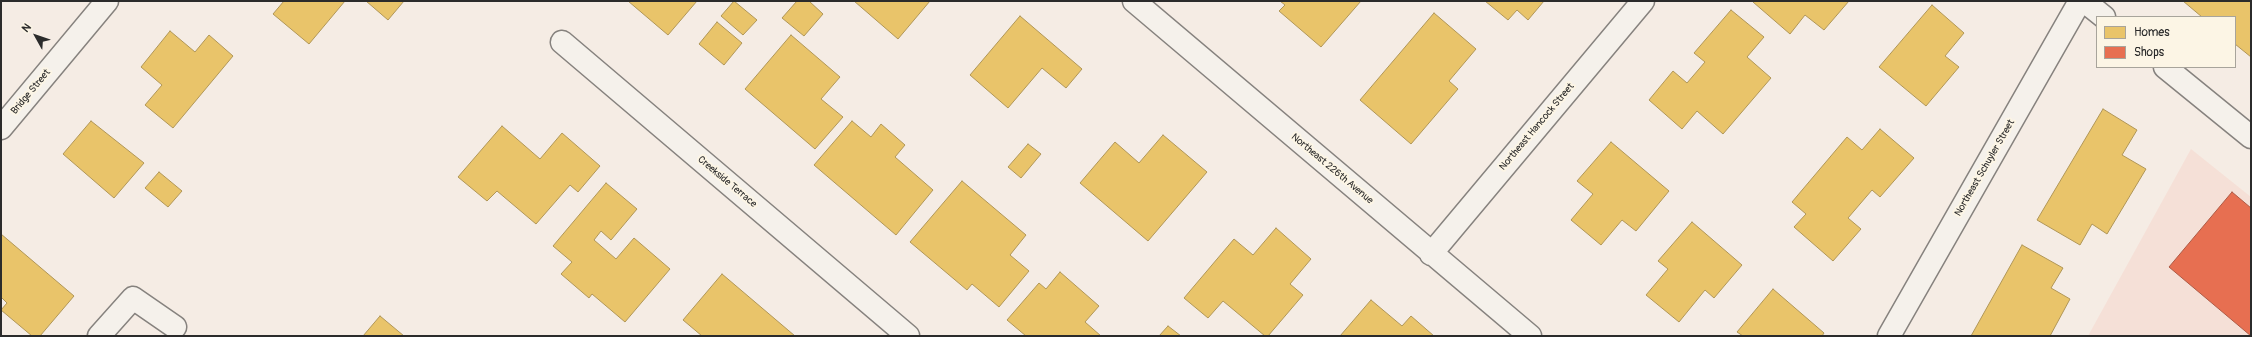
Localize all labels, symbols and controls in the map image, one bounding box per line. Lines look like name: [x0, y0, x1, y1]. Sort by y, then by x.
north arrow: [16, 16, 56, 56]
legend: [2096, 16, 2236, 68]
text: N: [19, 21, 34, 35]
text: Homes: [2134, 25, 2170, 40]
text: Shops: [2134, 45, 2164, 60]
street label: Bridge Street: [9, 67, 53, 117]
street label: Northeast Hancock Street: [1497, 81, 1577, 173]
street label: Northeast Schuyler Street: [1952, 117, 2018, 219]
street label: Northeast 226th Avenue: [1289, 131, 1375, 207]
street label: Creekside Terrace: [695, 154, 759, 210]

